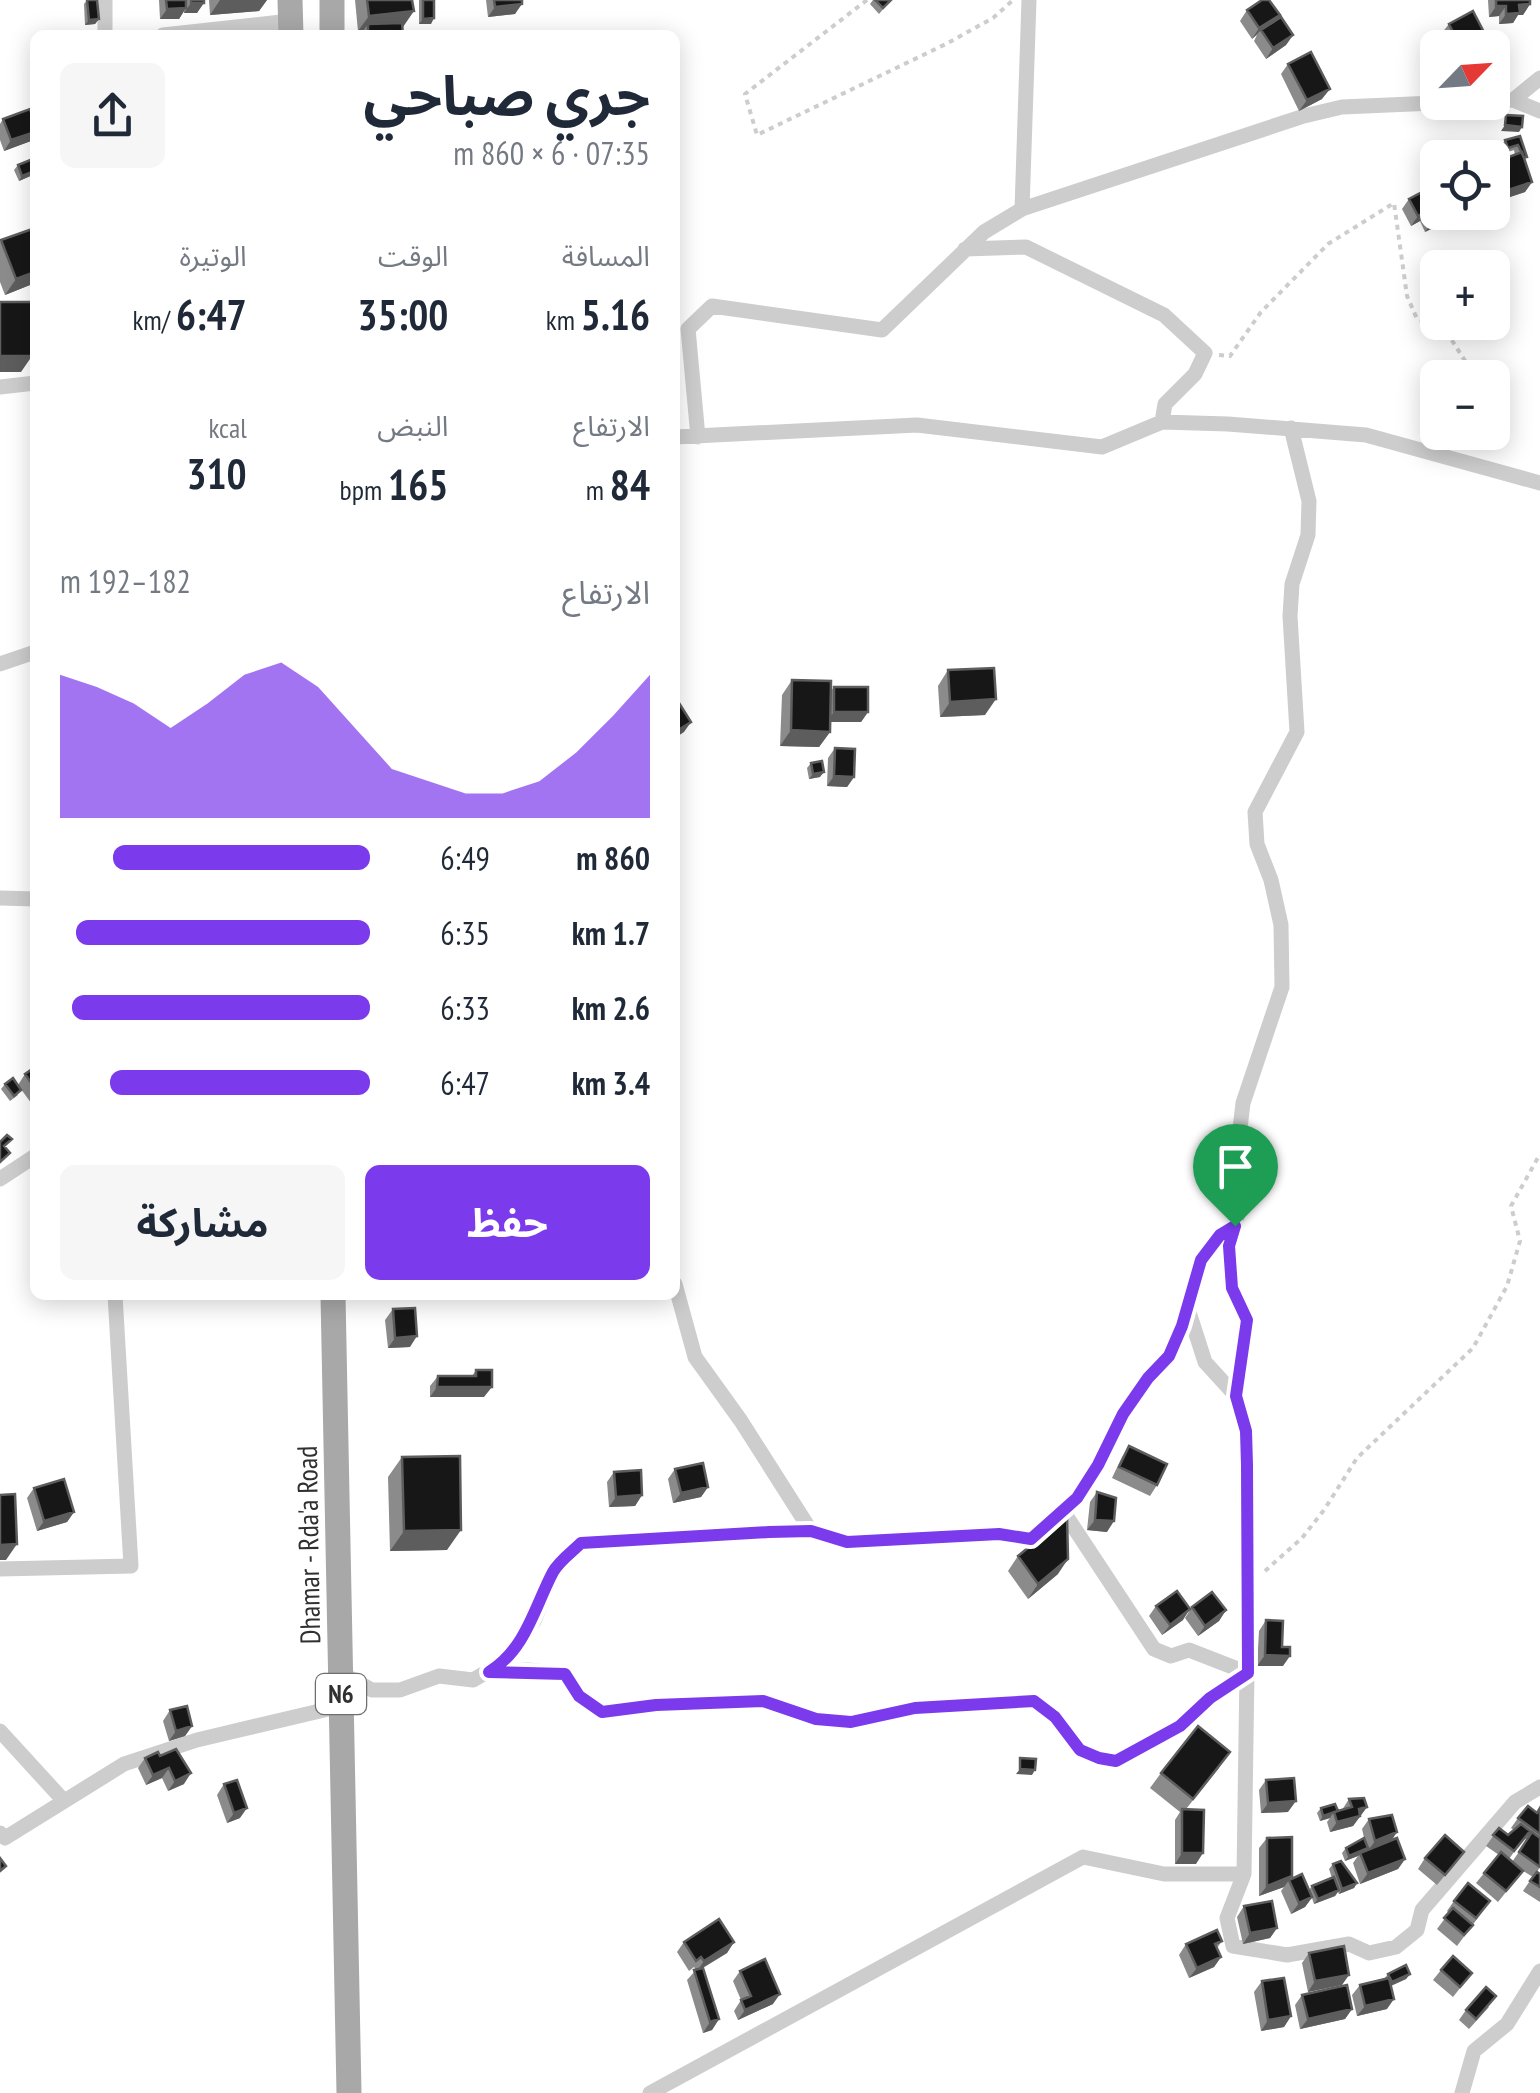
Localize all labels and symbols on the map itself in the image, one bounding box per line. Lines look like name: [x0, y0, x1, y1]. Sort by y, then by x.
north arrow: [1420, 30, 1510, 120]
pin: [1193, 1124, 1278, 1227]
street label: Dhamar - Rda'a Road: [288, 1446, 328, 1644]
road number: N6: [316, 1674, 366, 1714]

